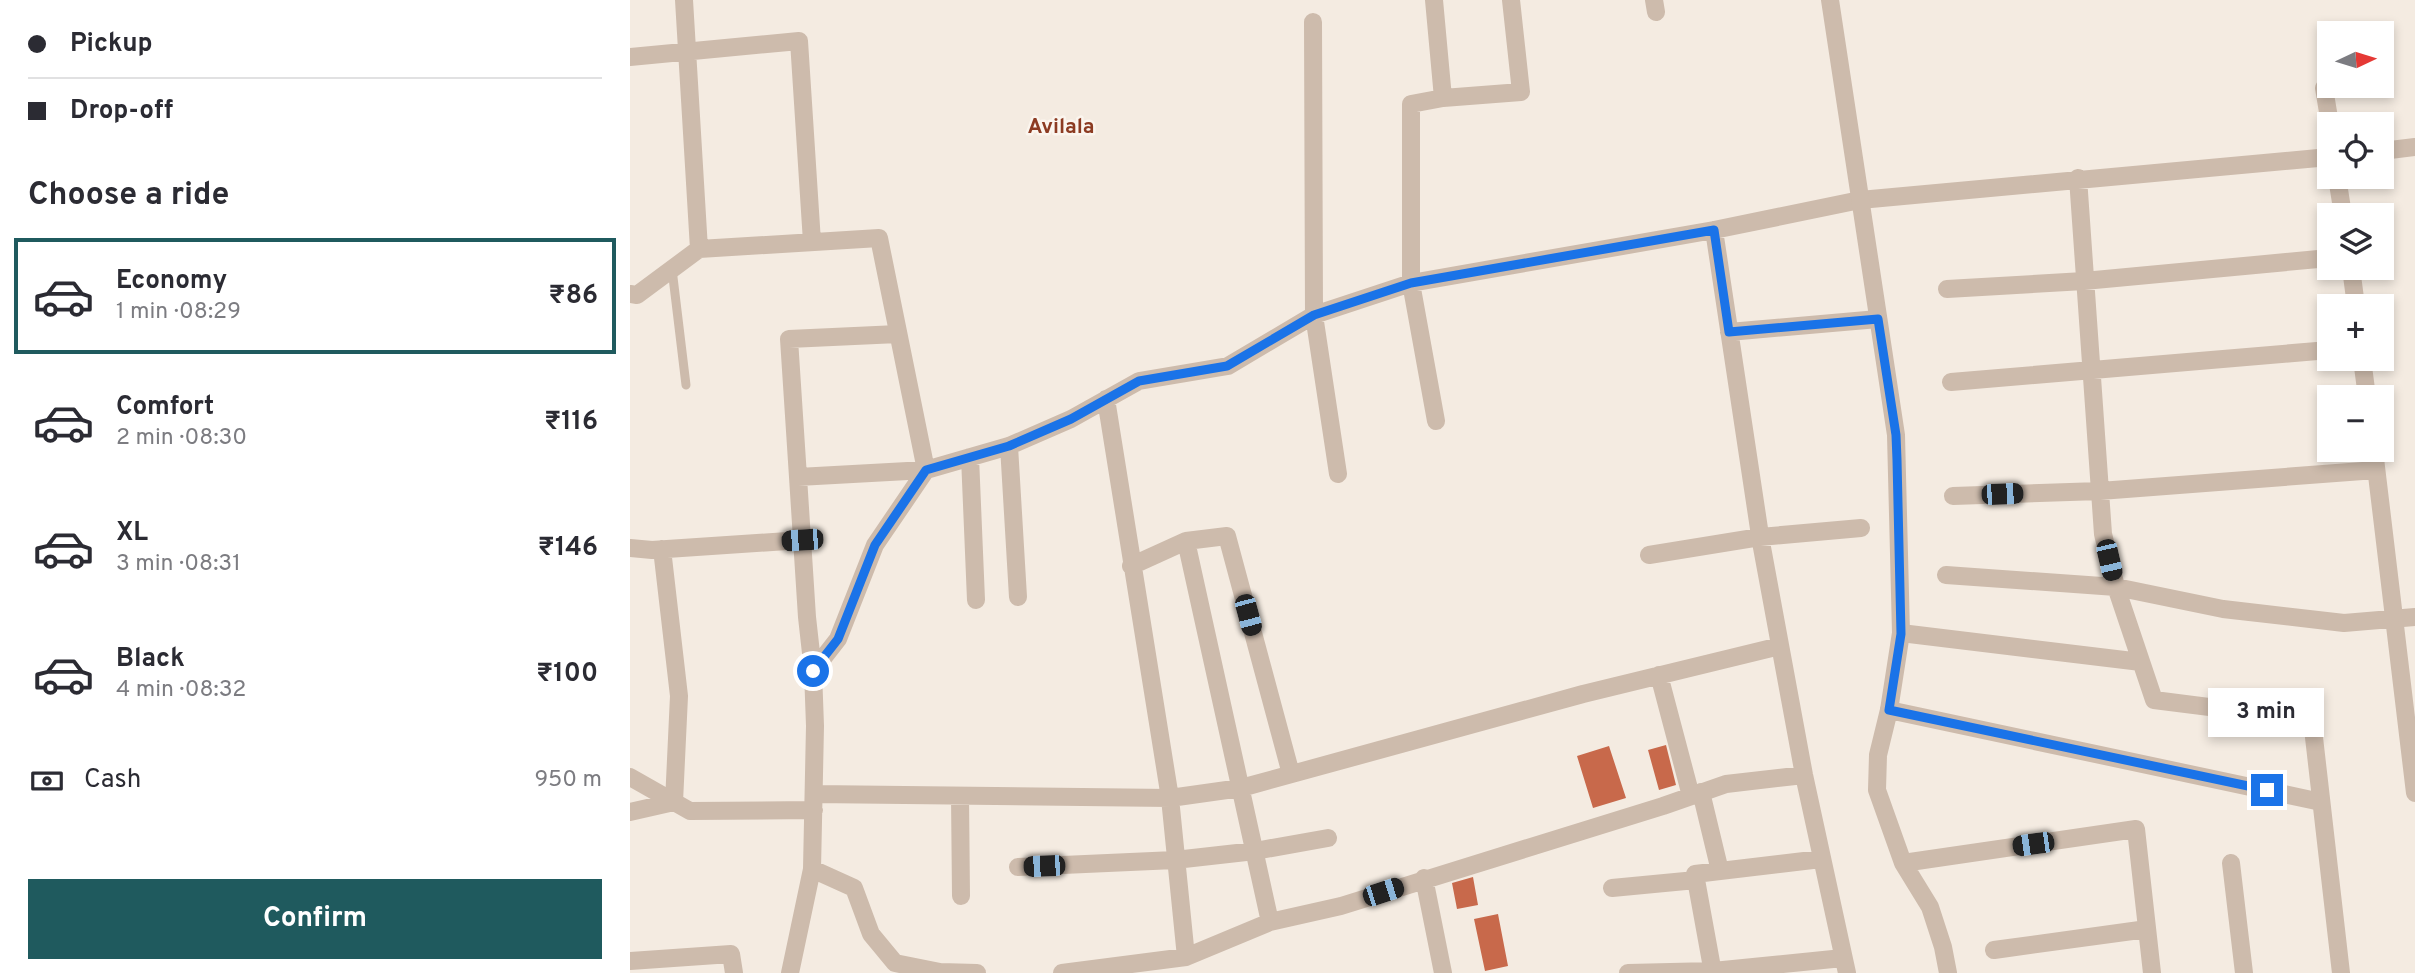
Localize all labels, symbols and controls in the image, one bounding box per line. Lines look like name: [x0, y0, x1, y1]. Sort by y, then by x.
north arrow: [2317, 21, 2394, 98]
map controls: [2317, 21, 2394, 462]
text: Pickup: [70, 28, 153, 61]
text: Drop-off: [70, 95, 173, 128]
button: locate: [2317, 112, 2394, 189]
district label: Avilala: [1027, 114, 1095, 141]
text: Choose a ride: [28, 176, 229, 216]
button: layers: [2317, 203, 2394, 280]
icon: car: [32, 265, 95, 328]
text: Economy: [116, 265, 227, 298]
text: ₹86: [549, 280, 598, 313]
button: +: [2317, 294, 2394, 371]
text: 1 min · 08:29: [116, 298, 241, 327]
button: −: [2317, 385, 2394, 462]
icon: car: [32, 391, 95, 454]
text: Comfort: [116, 391, 214, 424]
text: ₹116: [544, 406, 598, 439]
text: 2 min · 08:30: [116, 424, 247, 453]
car: [1981, 483, 2024, 505]
icon: car: [32, 517, 95, 580]
text: XL: [116, 517, 148, 550]
car: [781, 528, 824, 552]
text: ₹146: [538, 532, 598, 565]
car: [2095, 537, 2124, 583]
text: 3 min · 08:31: [116, 550, 241, 579]
car: [1233, 592, 1264, 638]
icon: car: [32, 643, 95, 706]
text: Black: [116, 643, 185, 676]
route start: [797, 655, 829, 687]
text: ₹100: [536, 658, 598, 691]
text: 4 min · 08:32: [116, 676, 246, 705]
callout: 3 min: [2209, 688, 2325, 738]
text: 3 min: [2236, 698, 2296, 727]
icon: cash: [28, 762, 66, 800]
text: Cash: [84, 764, 141, 797]
text: 950 m: [534, 766, 602, 795]
route end: [2251, 774, 2283, 806]
car: [2011, 831, 2056, 857]
car: [1023, 855, 1066, 877]
car: [1360, 876, 1407, 908]
button: Confirm: [28, 879, 602, 959]

